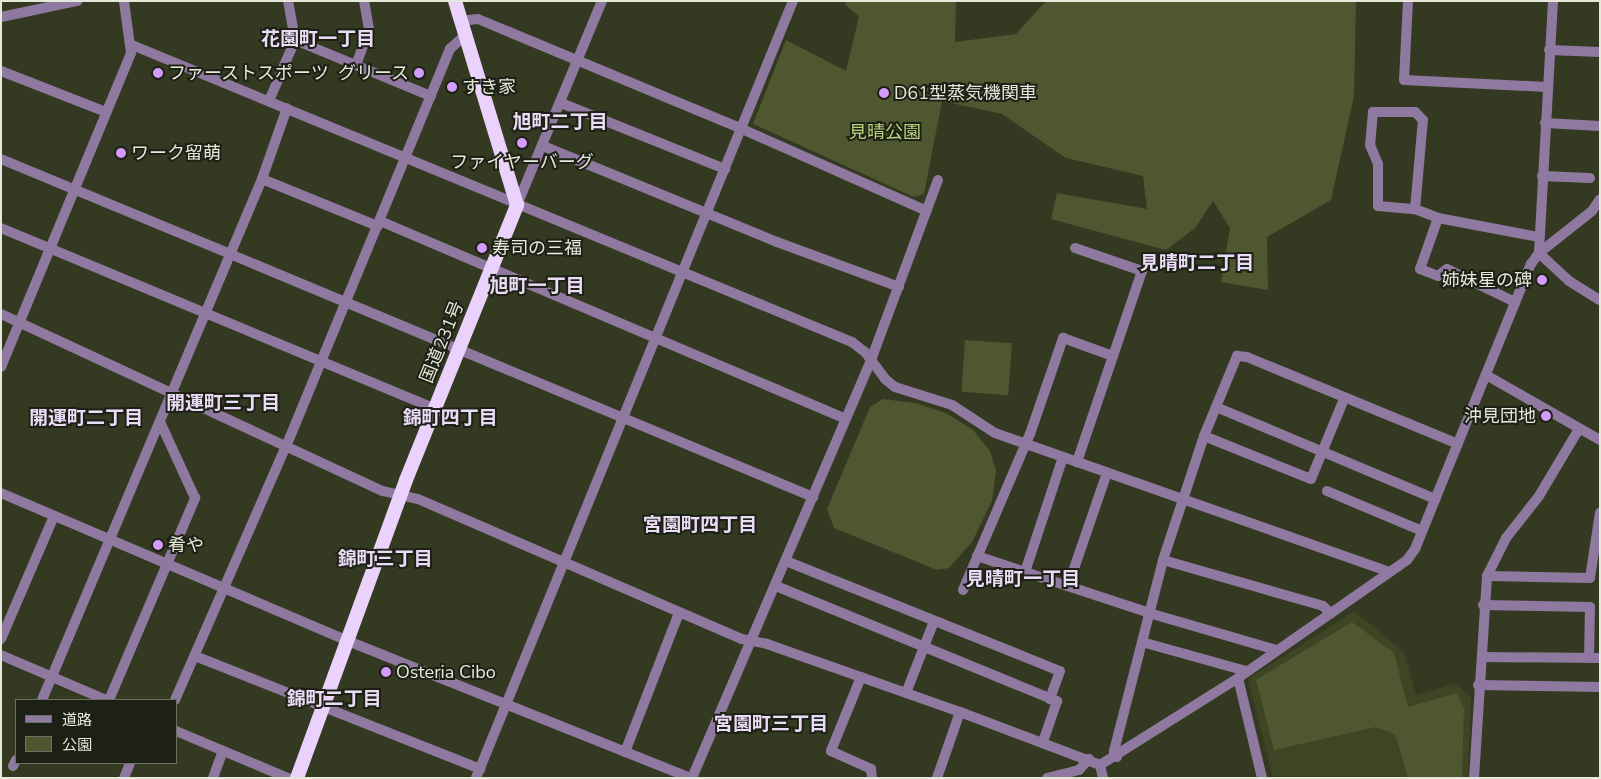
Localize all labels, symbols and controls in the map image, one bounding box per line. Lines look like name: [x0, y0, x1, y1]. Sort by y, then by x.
district label: 花園町一丁目: [261, 29, 375, 51]
place label: ファーストスポーツ: [168, 62, 330, 84]
place label: グリース: [337, 62, 409, 84]
marker: ファーストスポーツ: [152, 67, 164, 79]
marker: グリース: [413, 67, 425, 79]
place label: すき家: [462, 76, 516, 98]
marker: すき家: [446, 81, 458, 93]
place label: D61型蒸気機関車: [894, 82, 1037, 104]
marker: D61型蒸気機関車: [878, 87, 890, 99]
district label: 旭町二丁目: [513, 112, 607, 134]
park label: 見晴公園: [849, 121, 921, 143]
marker: ファイヤーバーグ: [516, 137, 528, 149]
place label: ワーク留萌: [131, 142, 221, 164]
marker: ワーク留萌: [115, 147, 127, 159]
place label: ファイヤーバーグ: [450, 151, 594, 173]
place label: 寿司の三福: [492, 237, 582, 259]
marker: 寿司の三福: [476, 242, 488, 254]
district label: 見晴町二丁目: [1140, 253, 1254, 275]
place label: 姉妹星の碑: [1442, 269, 1532, 291]
marker: 姉妹星の碑: [1536, 274, 1548, 286]
district label: 旭町一丁目: [490, 276, 584, 298]
street label: 国道231号: [416, 298, 468, 386]
district label: 開運町三丁目: [166, 393, 280, 415]
place label: 沖見団地: [1464, 405, 1536, 427]
district label: 開運町二丁目: [29, 408, 143, 430]
district label: 錦町四丁目: [403, 408, 497, 430]
marker: 沖見団地: [1540, 410, 1552, 422]
district label: 宮園町四丁目: [643, 515, 757, 537]
place label: 肴や: [168, 534, 204, 556]
marker: 肴や: [152, 539, 164, 551]
district label: 錦町三丁目: [338, 549, 432, 571]
district label: 見晴町一丁目: [966, 569, 1080, 591]
place label: Osteria Cibo: [396, 661, 496, 683]
marker: Osteria Cibo: [380, 666, 392, 678]
district label: 錦町二丁目: [287, 689, 381, 711]
legend: [15, 699, 178, 764]
text: 道路: [62, 710, 92, 730]
district label: 宮園町三丁目: [714, 714, 828, 736]
text: 公園: [62, 735, 92, 755]

